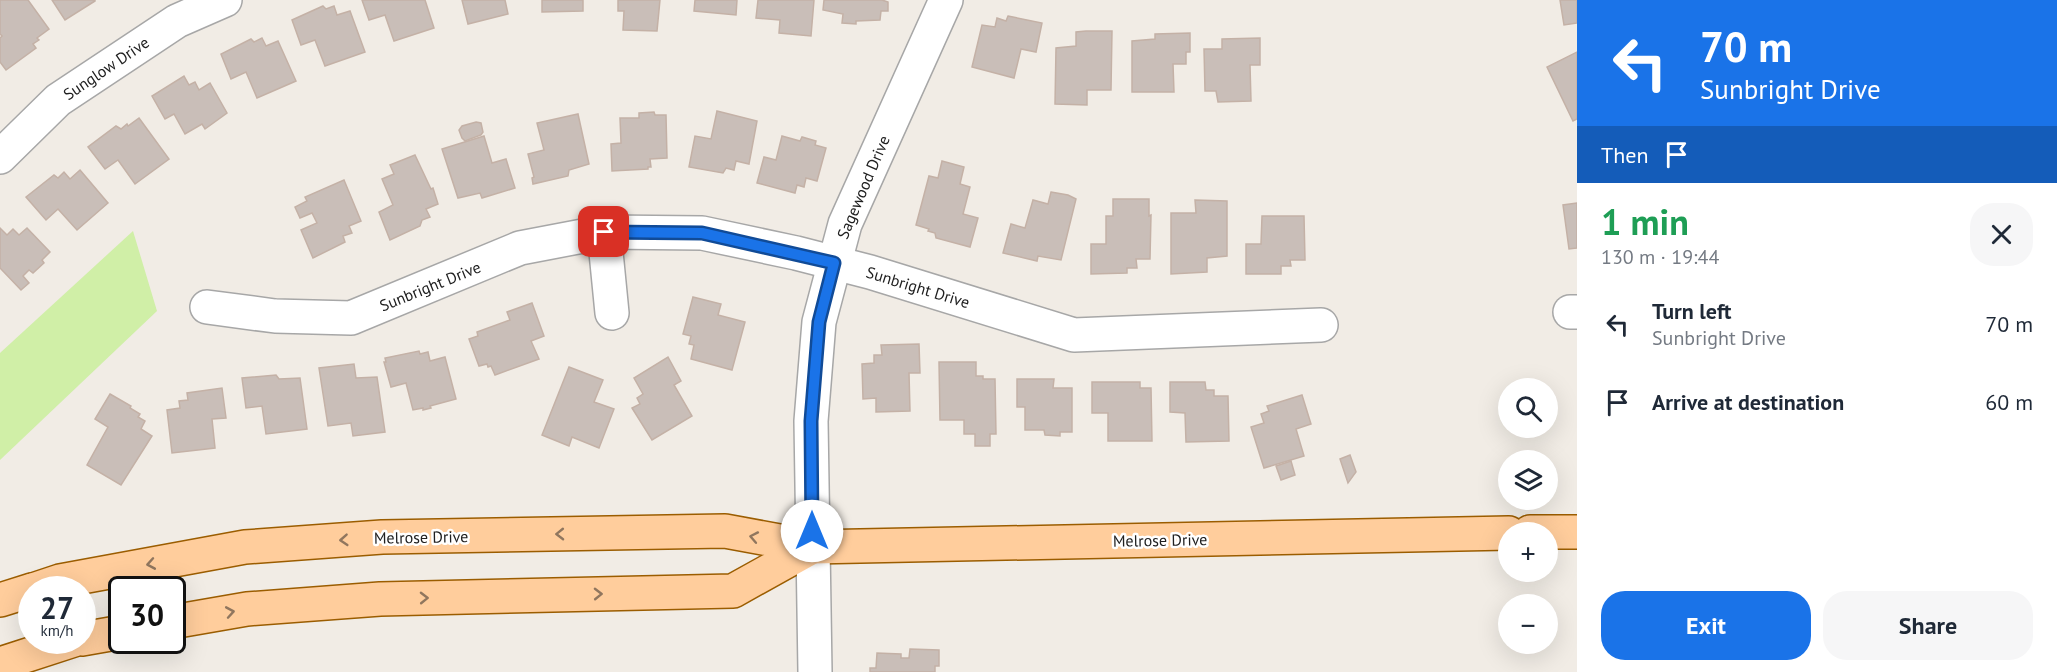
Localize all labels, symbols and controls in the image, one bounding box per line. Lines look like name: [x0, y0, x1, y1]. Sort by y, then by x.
text: 70 m: [1700, 19, 1792, 74]
icon: left: [1601, 24, 1679, 102]
street label: Sunglow Drive: [59, 32, 153, 104]
text: Sunbright Drive: [1700, 72, 1881, 106]
street label: Sagewood Drive: [832, 132, 894, 242]
icon: arrive: [1660, 138, 1693, 171]
text: Then: [1601, 141, 1648, 169]
text: 1 min: [1601, 198, 1689, 245]
button: close: [1970, 203, 2033, 266]
pin: [578, 206, 629, 257]
icon: arrive: [587, 215, 620, 248]
text: 130 m · 19:44: [1601, 244, 1719, 270]
street label: Sunbright Drive: [377, 257, 483, 315]
street label: Sunbright Drive: [864, 262, 972, 312]
text: Turn left: [1652, 297, 1732, 325]
icon: left: [1601, 308, 1634, 341]
text: 70 m: [1985, 310, 2033, 338]
text: Sunbright Drive: [1652, 325, 1786, 351]
map controls: [1498, 378, 1558, 654]
button: search: [1498, 378, 1558, 438]
icon: arrive: [1601, 386, 1634, 419]
text: Arrive at destination: [1652, 388, 1844, 416]
text: 60 m: [1985, 388, 2033, 416]
button: layers: [1498, 450, 1558, 510]
position arrow: [780, 499, 844, 563]
button: +: [1498, 522, 1558, 582]
street label: Melrose Drive: [374, 526, 468, 548]
one-way arrow: [555, 528, 564, 540]
street label: Melrose Drive: [1113, 529, 1207, 551]
one-way arrow: [750, 531, 760, 544]
one-way arrow: [339, 533, 348, 546]
one-way arrow: [146, 557, 156, 570]
speed limit sign: 30: [108, 576, 186, 654]
text: 27: [40, 588, 74, 627]
one-way arrow: [594, 588, 603, 600]
button: Exit: [1601, 591, 1811, 660]
button: Share: [1823, 591, 2033, 660]
one-way arrow: [420, 592, 429, 604]
button: −: [1498, 594, 1558, 654]
one-way arrow: [225, 606, 235, 619]
text: km/h: [41, 621, 73, 640]

